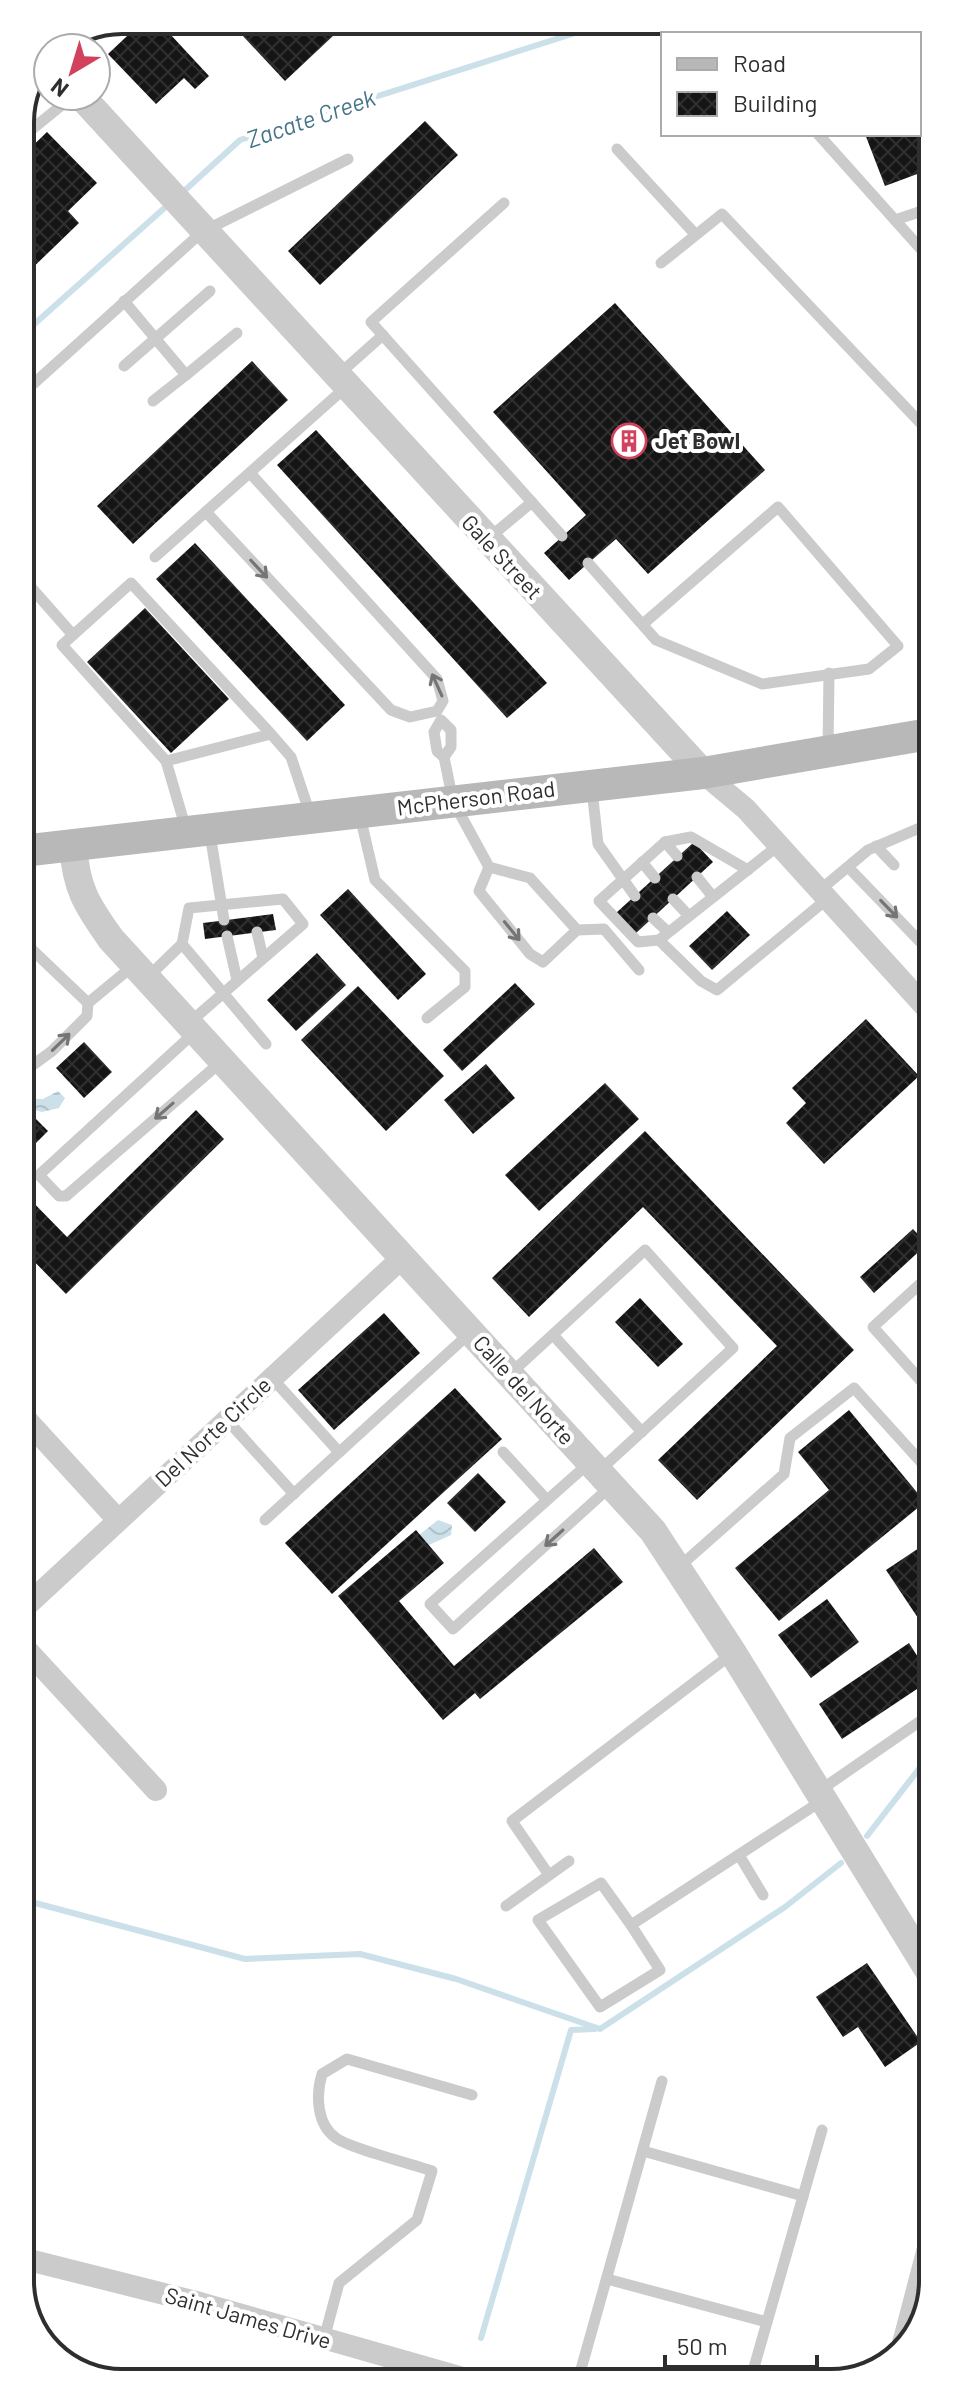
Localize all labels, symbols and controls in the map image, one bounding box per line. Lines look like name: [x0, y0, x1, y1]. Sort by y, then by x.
north arrow: [32, 32, 112, 112]
legend: [661, 32, 921, 136]
text: Road: [733, 48, 786, 77]
text: N: [45, 74, 73, 103]
water label: Zacate Creek: [242, 82, 379, 153]
text: Building: [733, 88, 817, 117]
building icon: Jet Bowl: [610, 422, 648, 460]
place label: Jet Bowl: [655, 427, 740, 453]
street label: Gale Street: [457, 509, 548, 604]
one-way arrow: [250, 559, 268, 579]
one-way arrow: [428, 673, 443, 697]
street label: McPherson Road: [395, 774, 556, 820]
one-way arrow: [879, 899, 898, 918]
one-way arrow: [503, 920, 521, 941]
one-way arrow: [51, 1033, 70, 1052]
one-way arrow: [154, 1102, 174, 1120]
street label: Calle del Norte: [469, 1329, 581, 1449]
street label: Del Norte Circle: [149, 1371, 276, 1492]
one-way arrow: [544, 1528, 564, 1547]
street label: Saint James Drive: [162, 2281, 334, 2353]
scale bar: [665, 2319, 817, 2369]
text: 50 m: [677, 2331, 728, 2360]

